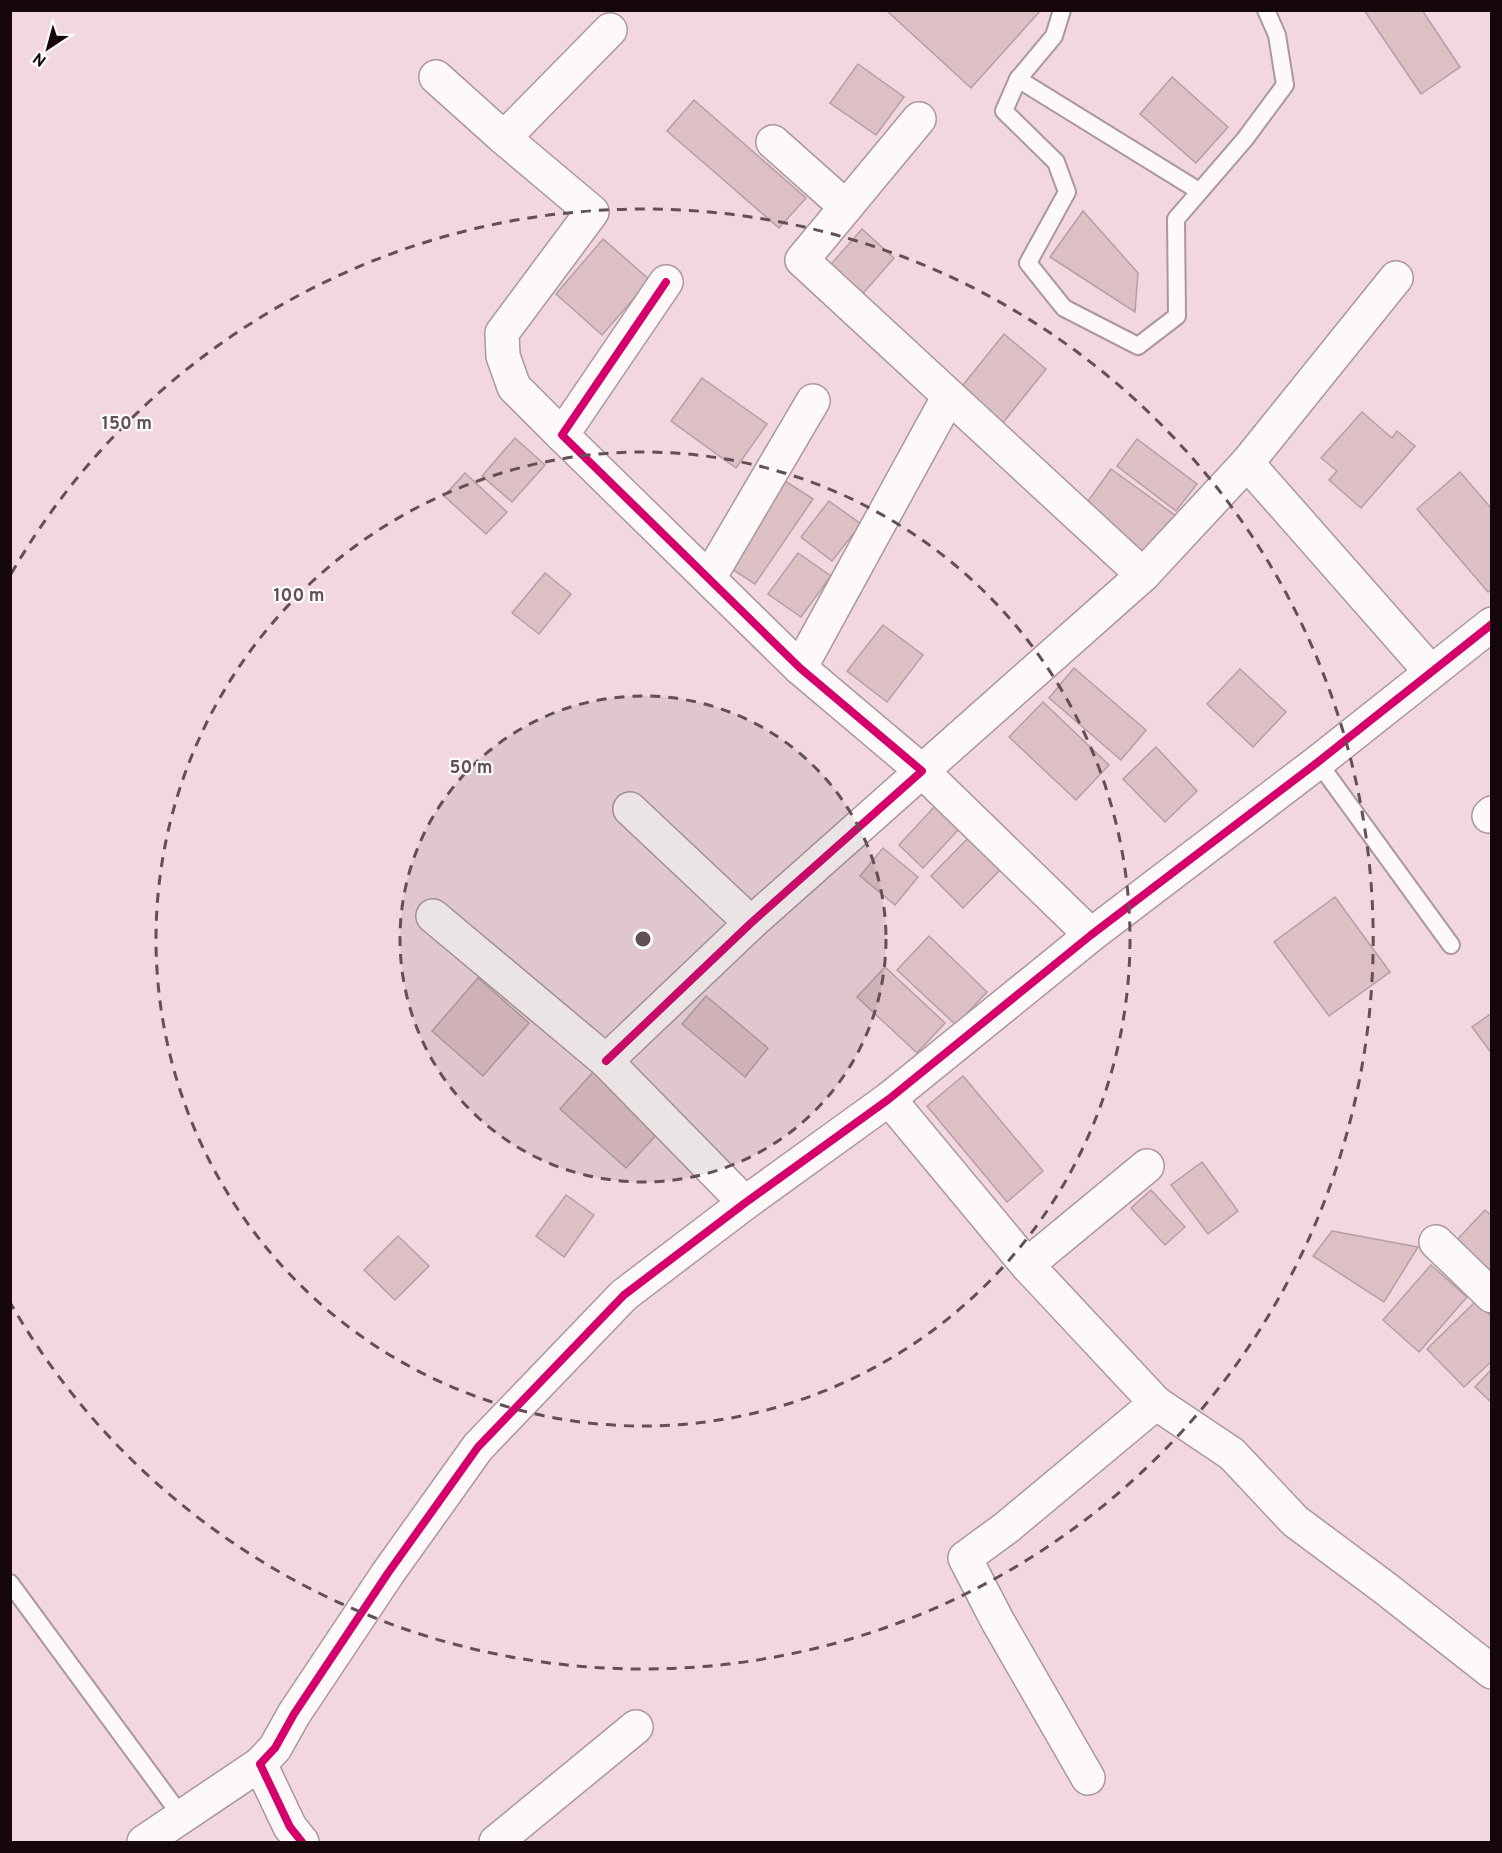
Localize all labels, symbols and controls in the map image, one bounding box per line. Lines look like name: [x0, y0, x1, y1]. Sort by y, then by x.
north arrow: [18, 18, 78, 78]
text: N: [30, 47, 51, 70]
text: 150 m: [102, 413, 152, 436]
text: 100 m: [273, 585, 325, 608]
text: 50 m: [449, 757, 493, 780]
centre of rings: [633, 929, 653, 949]

